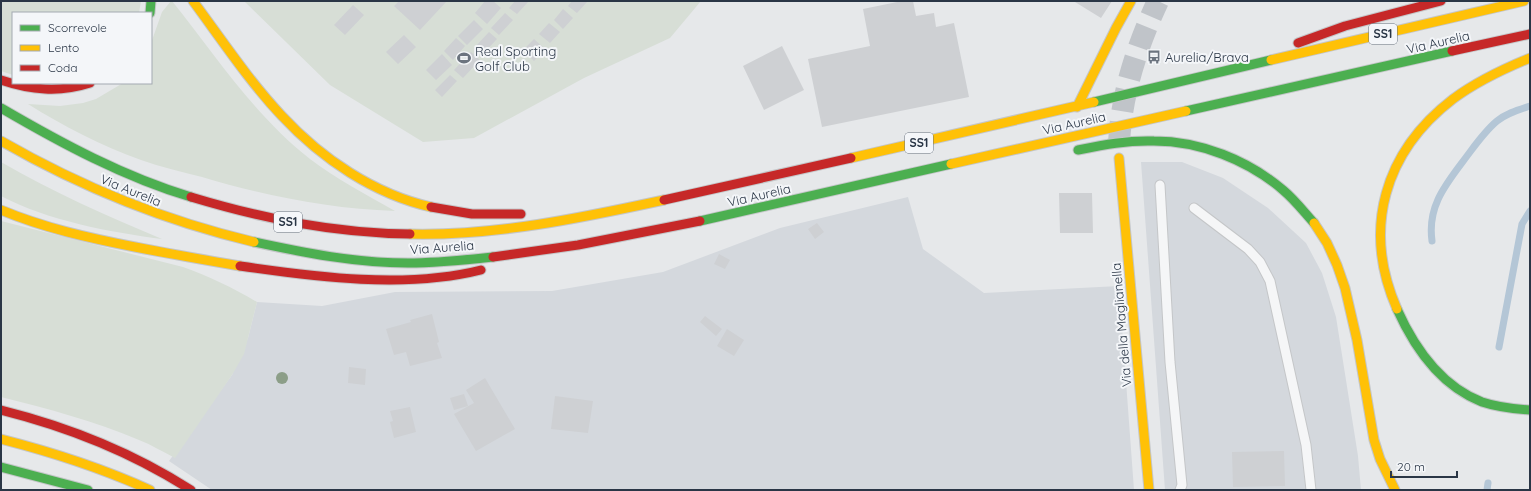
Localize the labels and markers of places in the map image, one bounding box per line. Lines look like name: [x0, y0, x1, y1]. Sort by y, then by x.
place label: Real Sporting Golf Club: [475, 43, 556, 74]
bus stop icon: Aurelia/Brava: [1146, 49, 1162, 65]
place label: Aurelia/Brava: [1165, 49, 1249, 65]
sports icon: Real Sporting Golf Club: [456, 50, 472, 66]

